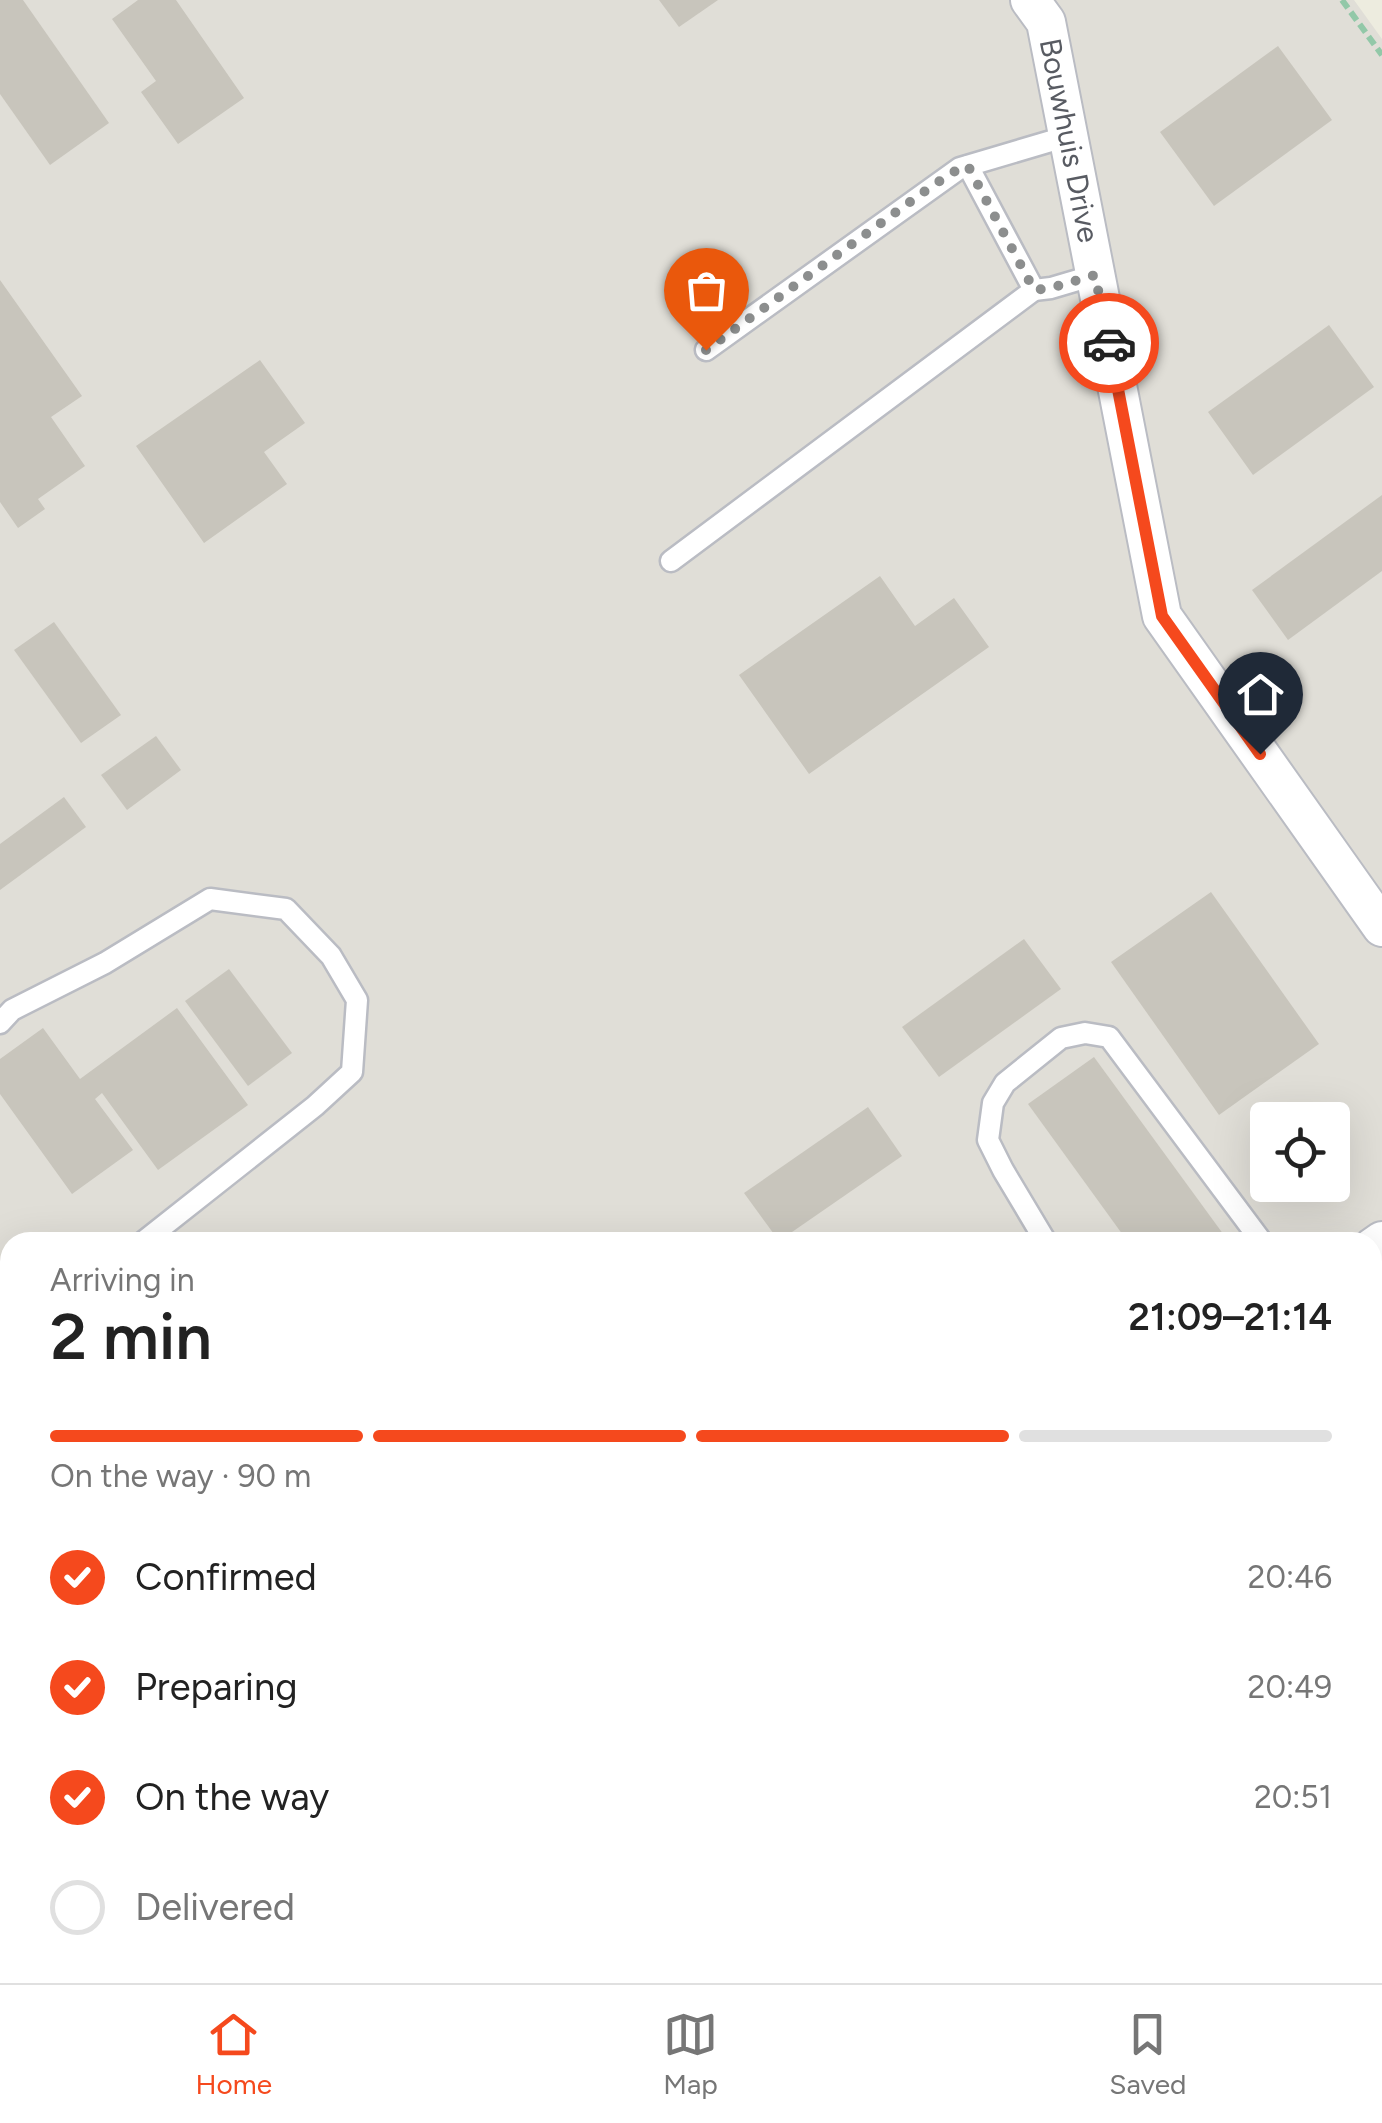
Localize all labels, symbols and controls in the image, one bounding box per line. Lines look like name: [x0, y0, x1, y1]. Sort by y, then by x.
street label: Bouwhuis Drive: [1032, 35, 1108, 246]
pin: [664, 248, 749, 351]
icon: bag: [679, 263, 734, 318]
courier: [1059, 293, 1159, 393]
icon: car: [1082, 316, 1137, 371]
pin: [1218, 652, 1303, 755]
icon: home: [1233, 667, 1288, 722]
map controls: [1250, 1102, 1350, 1202]
button: locate: [1250, 1102, 1350, 1202]
text: Arriving in: [50, 1261, 195, 1299]
text: 21:09–21:14: [1128, 1294, 1332, 1340]
text: 2 min: [50, 1297, 212, 1375]
text: On the way · 90 m: [50, 1457, 311, 1495]
icon: check: [50, 1550, 105, 1605]
text: Confirmed: [135, 1554, 317, 1600]
text: 20:46: [1248, 1558, 1332, 1596]
icon: check: [50, 1660, 105, 1715]
text: Preparing: [135, 1664, 297, 1710]
text: 20:49: [1248, 1668, 1332, 1706]
icon: check: [50, 1770, 105, 1825]
text: On the way: [135, 1774, 329, 1820]
text: 20:51: [1254, 1778, 1332, 1816]
text: Delivered: [135, 1884, 295, 1930]
tab: Home: [196, 2007, 272, 2101]
tab: Map: [663, 2007, 718, 2101]
tab: Saved: [1109, 2007, 1186, 2101]

